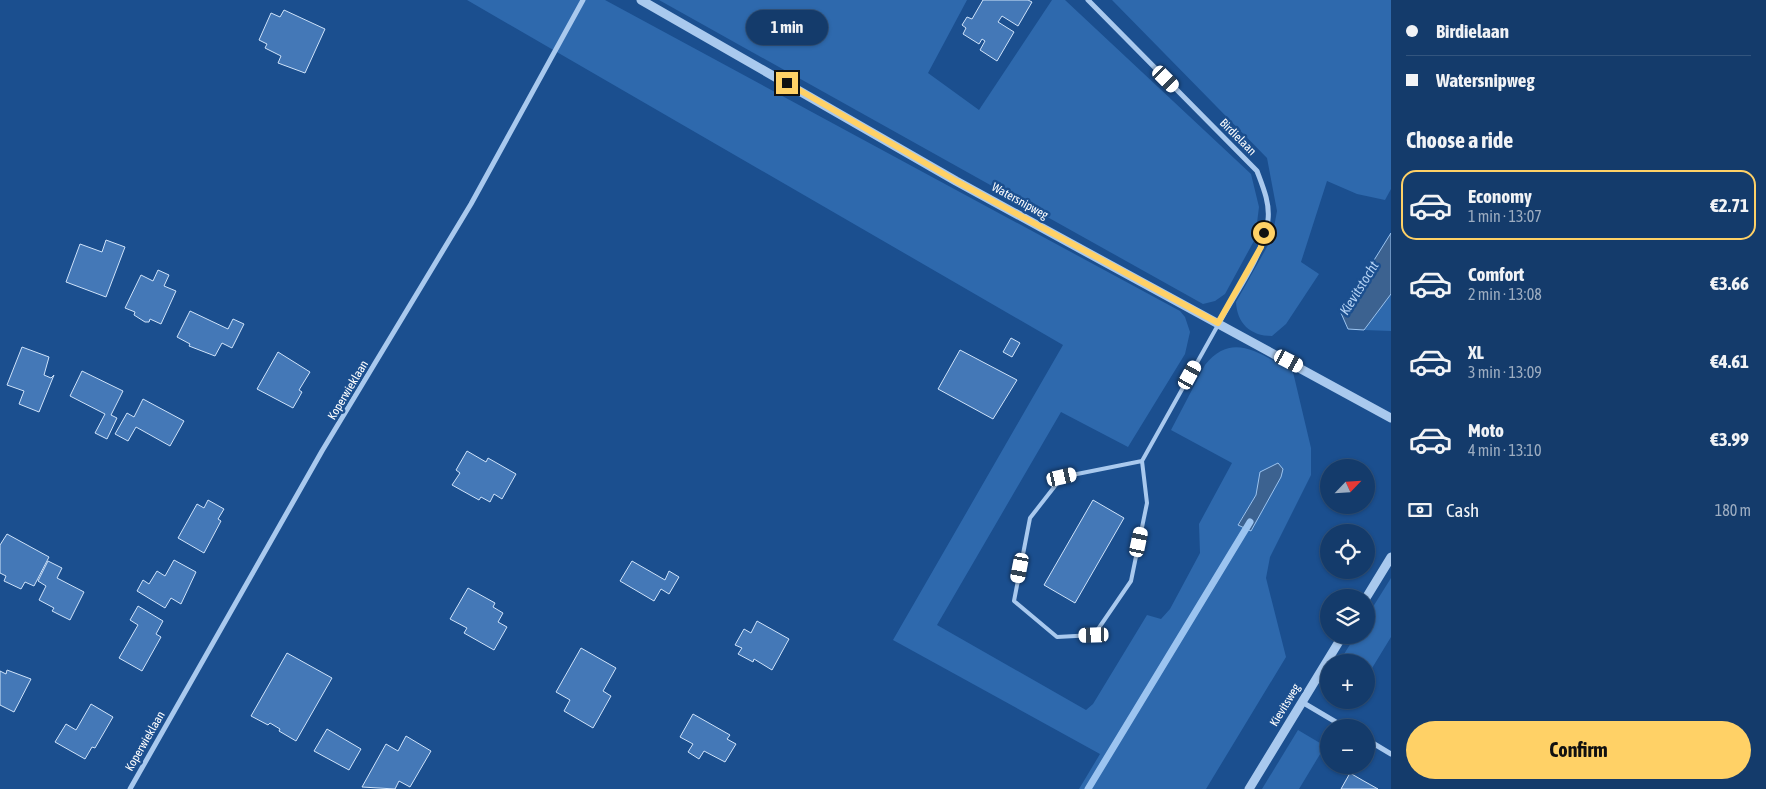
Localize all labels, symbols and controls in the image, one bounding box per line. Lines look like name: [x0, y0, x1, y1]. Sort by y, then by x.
callout: 1 min: [746, 11, 828, 46]
text: 1 min: [771, 18, 803, 36]
text: Birdielaan: [1436, 20, 1509, 42]
car: [1150, 63, 1181, 95]
text: Watersnipweg: [1436, 69, 1535, 91]
route end: [776, 72, 798, 94]
street label: Birdielaan: [1217, 116, 1259, 158]
text: Choose a ride: [1406, 127, 1513, 153]
street label: Watersnipweg: [989, 180, 1051, 223]
icon: car: [1408, 183, 1453, 228]
text: Economy: [1468, 185, 1532, 207]
text: €2.71: [1710, 194, 1749, 216]
text: 1 min · 13:07: [1468, 207, 1542, 225]
route start: [1253, 222, 1275, 244]
water label: Kievitstocht: [1336, 258, 1382, 318]
icon: car: [1408, 261, 1453, 306]
text: Comfort: [1468, 263, 1524, 285]
text: €3.66: [1710, 272, 1749, 294]
text: 2 min · 13:08: [1468, 285, 1542, 303]
icon: car: [1408, 339, 1453, 384]
text: XL: [1468, 341, 1484, 363]
car: [1272, 347, 1305, 375]
text: €4.61: [1710, 350, 1749, 372]
street label: Koperwieklaan: [325, 358, 371, 422]
car: [1176, 358, 1203, 392]
text: 3 min · 13:09: [1468, 363, 1542, 381]
icon: car: [1408, 417, 1453, 462]
text: Moto: [1468, 419, 1504, 441]
text: €3.99: [1710, 428, 1749, 450]
text: 4 min · 13:10: [1468, 441, 1541, 459]
north arrow: [1320, 459, 1375, 514]
map controls: [1320, 459, 1375, 774]
car: [1045, 466, 1078, 488]
icon: cash: [1406, 496, 1434, 524]
text: Cash: [1446, 499, 1479, 521]
text: 180 m: [1715, 501, 1751, 519]
button: locate: [1320, 524, 1375, 579]
car: [1128, 526, 1149, 558]
car: [1009, 552, 1030, 584]
button: layers: [1320, 589, 1375, 644]
car: [1078, 627, 1109, 643]
button: +: [1320, 654, 1375, 709]
street label: Kievitsweg: [1267, 681, 1304, 729]
street label: Koperwieklaan: [122, 709, 168, 773]
button: −: [1320, 719, 1375, 774]
button: Confirm: [1406, 721, 1751, 779]

